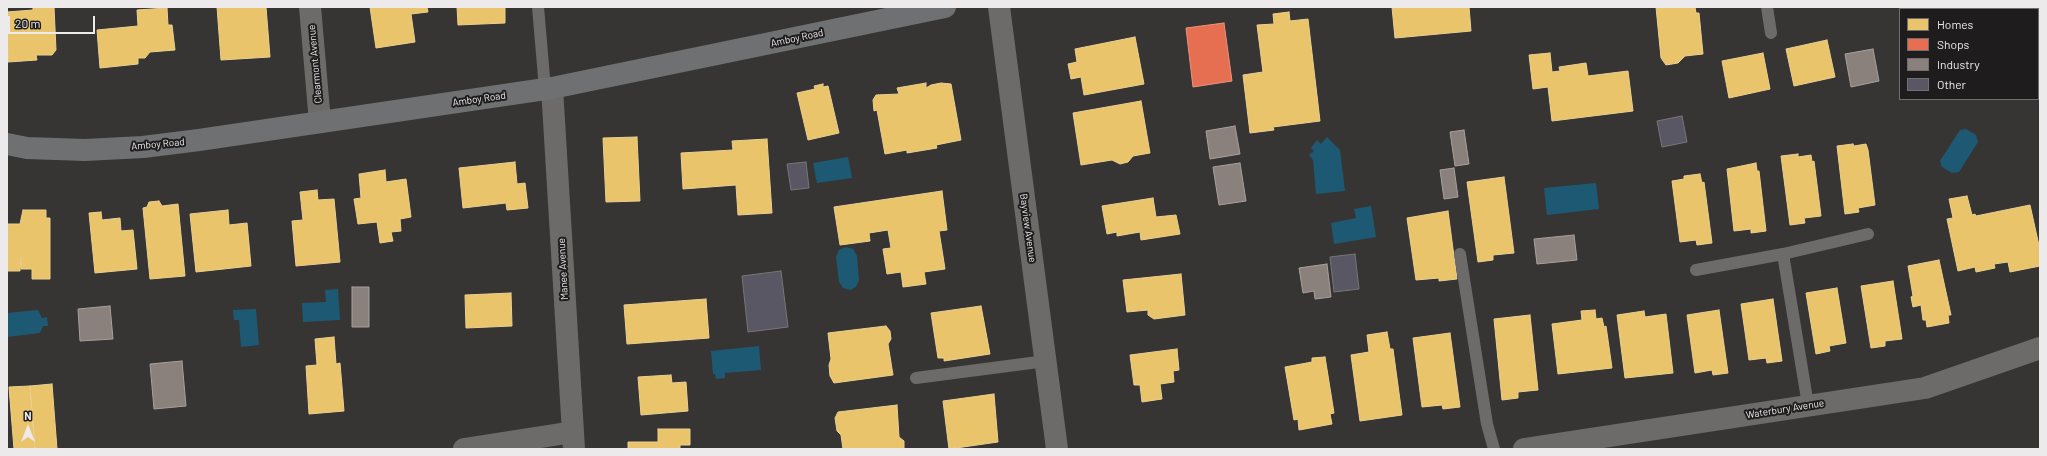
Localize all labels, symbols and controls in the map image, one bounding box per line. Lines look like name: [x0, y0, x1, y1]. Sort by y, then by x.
scale bar: [10, 8, 97, 34]
legend: [1899, 8, 2039, 100]
text: 20 m: [15, 16, 41, 30]
text: Homes: [1937, 17, 1973, 31]
street label: Clearmont Avenue: [306, 24, 324, 104]
street label: Amboy Road: [769, 27, 825, 49]
text: Shops: [1937, 37, 1969, 51]
text: Industry: [1937, 57, 1980, 71]
text: Other: [1937, 77, 1966, 91]
street label: Amboy Road: [452, 89, 506, 109]
street label: Amboy Road: [131, 136, 185, 152]
street label: Bayview Avenue: [1017, 193, 1039, 263]
street label: Manee Avenue: [555, 238, 571, 300]
street label: Waterbury Avenue: [1745, 397, 1825, 421]
north arrow: [8, 408, 48, 448]
text: N: [24, 409, 32, 422]

